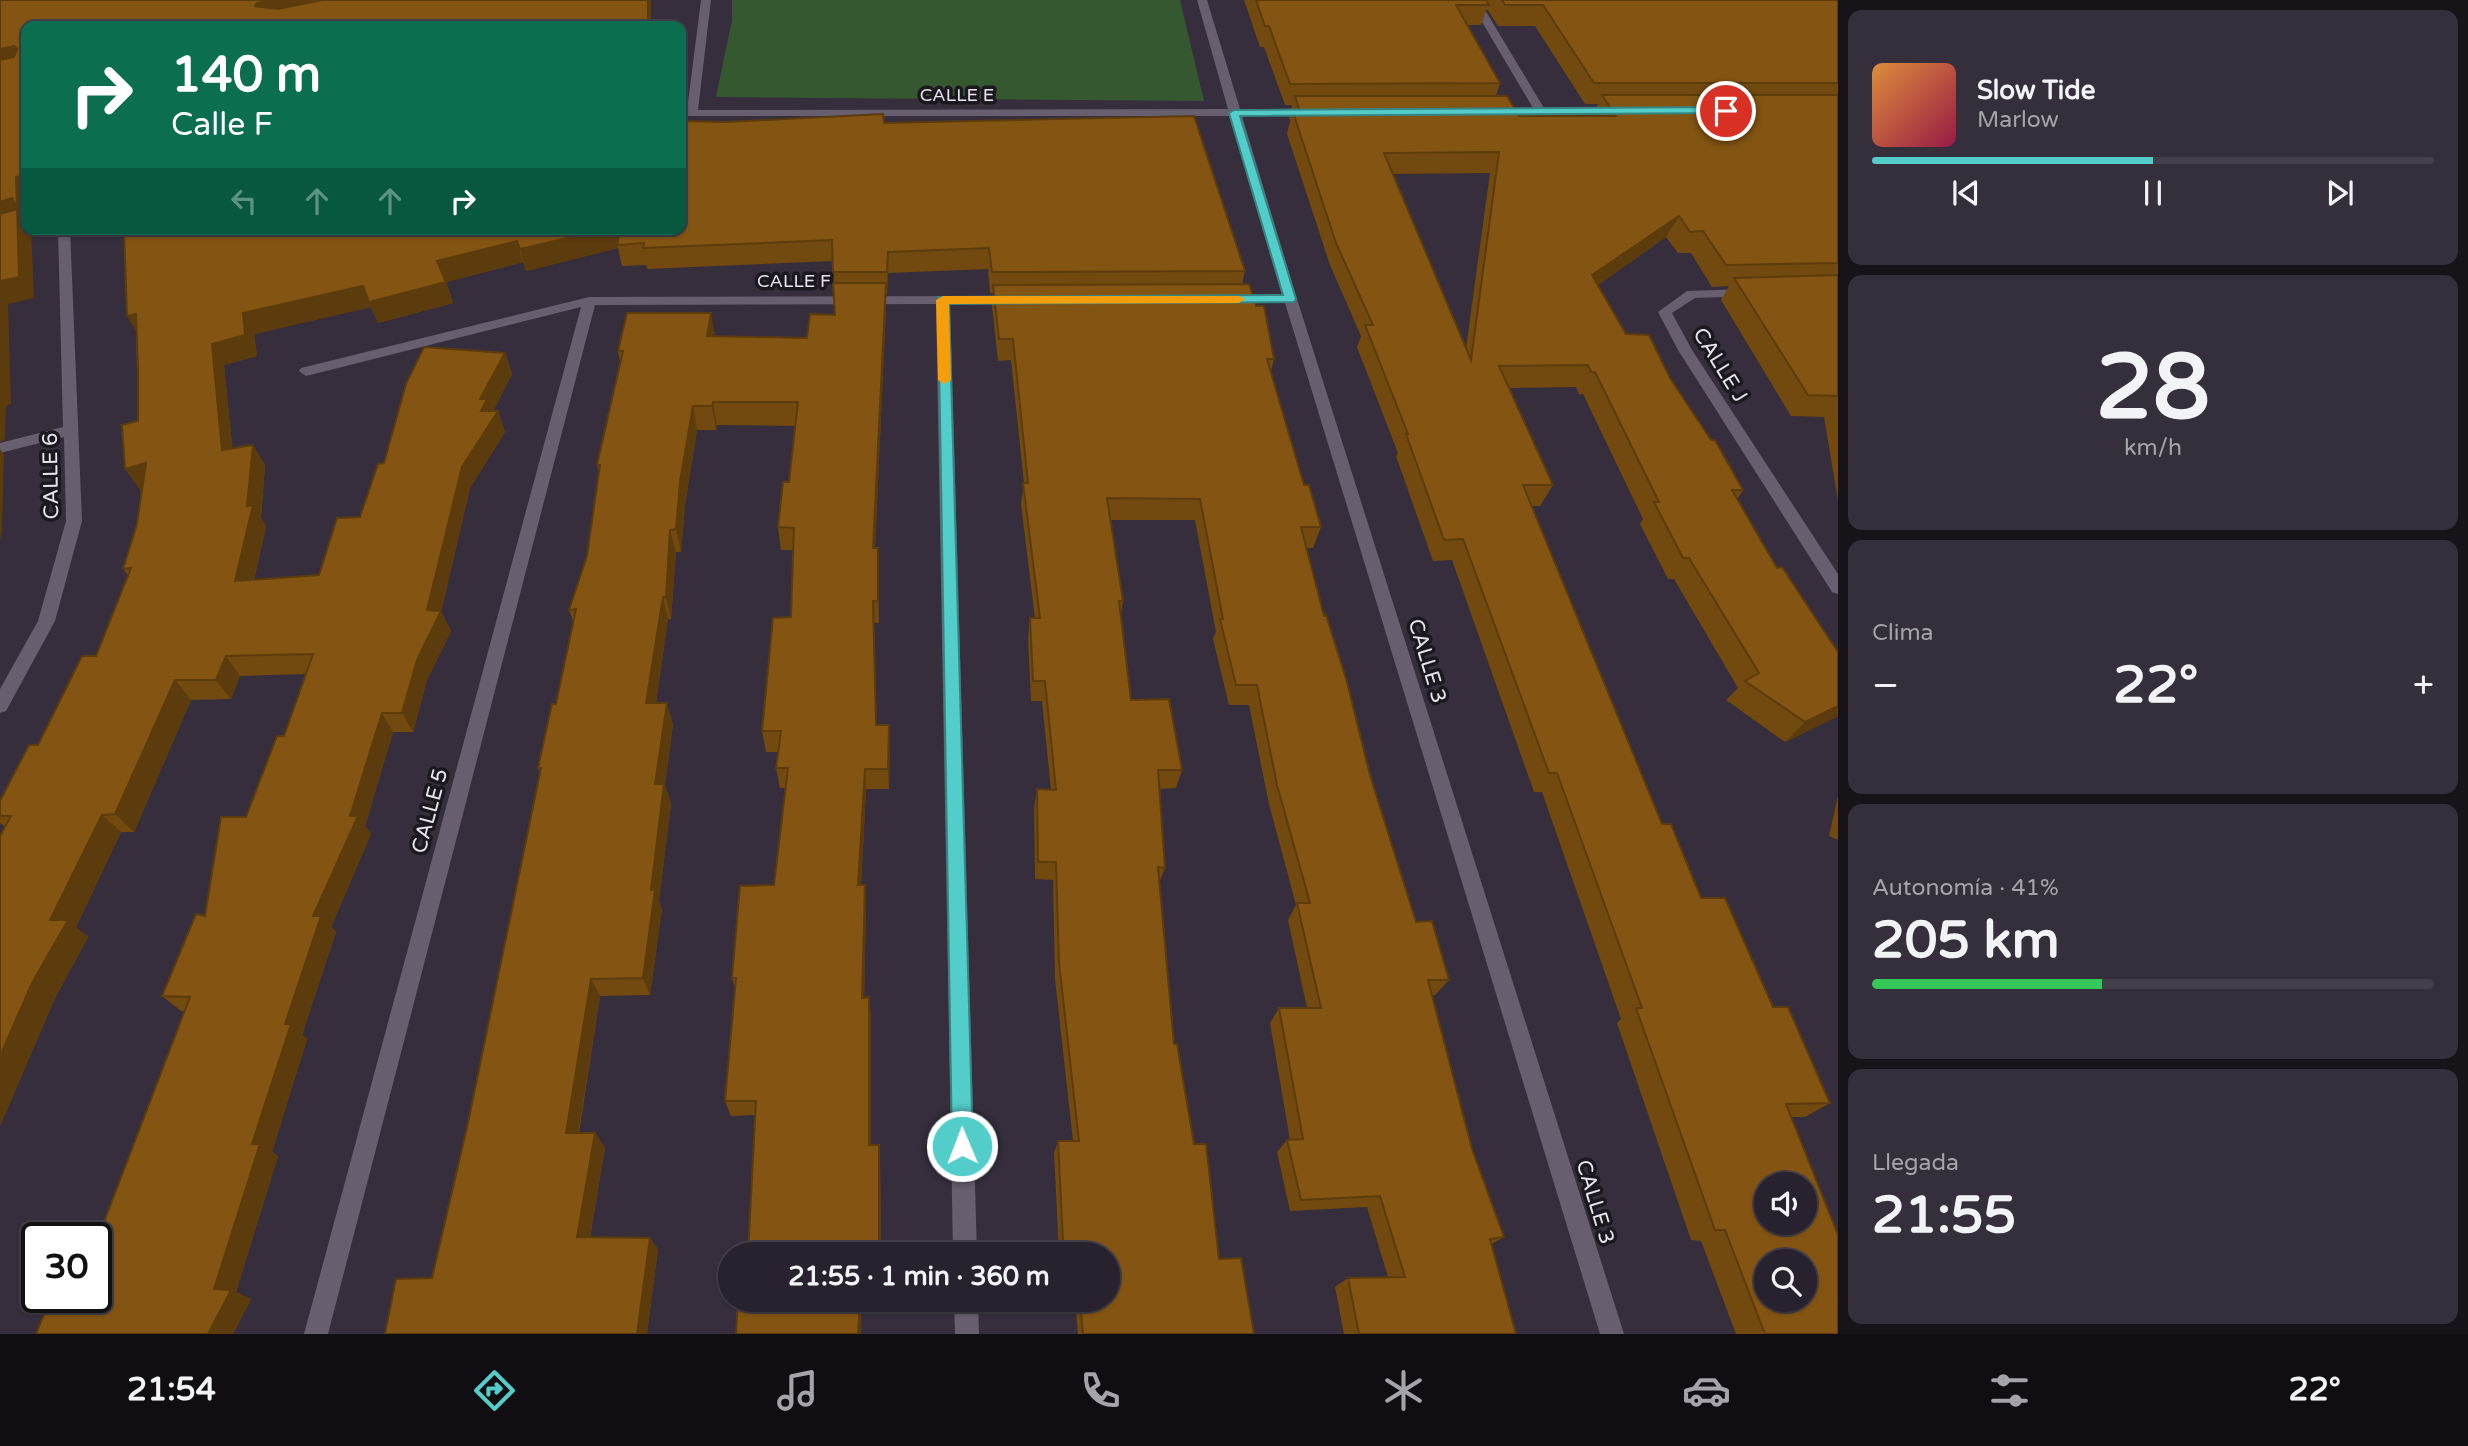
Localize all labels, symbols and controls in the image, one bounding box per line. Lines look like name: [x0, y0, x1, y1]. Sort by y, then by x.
text: 140 m: [171, 46, 321, 105]
icon: right: [56, 49, 147, 140]
text: Slow Tide: [1977, 75, 2095, 106]
pin: [1696, 81, 1756, 141]
street label: CALLE E: [920, 84, 994, 106]
icon: arrive: [1707, 92, 1745, 130]
text: Calle F: [171, 106, 273, 144]
text: Marlow: [1977, 106, 2059, 134]
icon: previous: [1947, 174, 1985, 212]
icon: pause: [2134, 174, 2172, 212]
icon: next: [2321, 174, 2359, 212]
icon: left: [225, 182, 263, 220]
icon: ahead: [298, 182, 336, 220]
icon: ahead: [371, 182, 409, 220]
icon: right: [444, 182, 482, 220]
street label: CALLE F: [757, 270, 831, 292]
street label: CALLE J: [1687, 323, 1753, 407]
text: 28: [2096, 333, 2210, 443]
street label: CALLE 6: [38, 433, 64, 519]
text: km/h: [2124, 434, 2182, 462]
street label: CALLE 3: [1402, 616, 1452, 706]
text: Clima: [1872, 619, 1933, 647]
text: 22°: [2113, 654, 2198, 717]
text: −: [1872, 663, 1899, 709]
text: +: [2413, 663, 2434, 709]
street label: CALLE 5: [407, 766, 453, 856]
text: Autonomía · 41%: [1872, 874, 2059, 902]
text: 205 km: [1872, 909, 2060, 972]
position arrow: [925, 1109, 999, 1183]
text: Llegada: [1872, 1149, 1959, 1177]
street label: CALLE 3: [1570, 1157, 1620, 1247]
map controls: [1754, 1172, 1817, 1312]
button: sound: [1754, 1172, 1817, 1235]
text: 21:55: [1872, 1184, 2016, 1247]
speed limit sign: 30: [21, 1222, 112, 1313]
button: search: [1754, 1249, 1817, 1312]
text: 21:55 · 1 min · 360 m: [788, 1261, 1050, 1292]
icon: directions: [470, 1366, 519, 1415]
icon: music: [773, 1366, 822, 1415]
icon: phone: [1076, 1366, 1125, 1415]
icon: climate: [1379, 1366, 1428, 1415]
icon: car: [1682, 1366, 1731, 1415]
icon: filters: [1985, 1366, 2034, 1415]
text: 21:54: [127, 1371, 216, 1409]
text: 22°: [2289, 1371, 2341, 1409]

